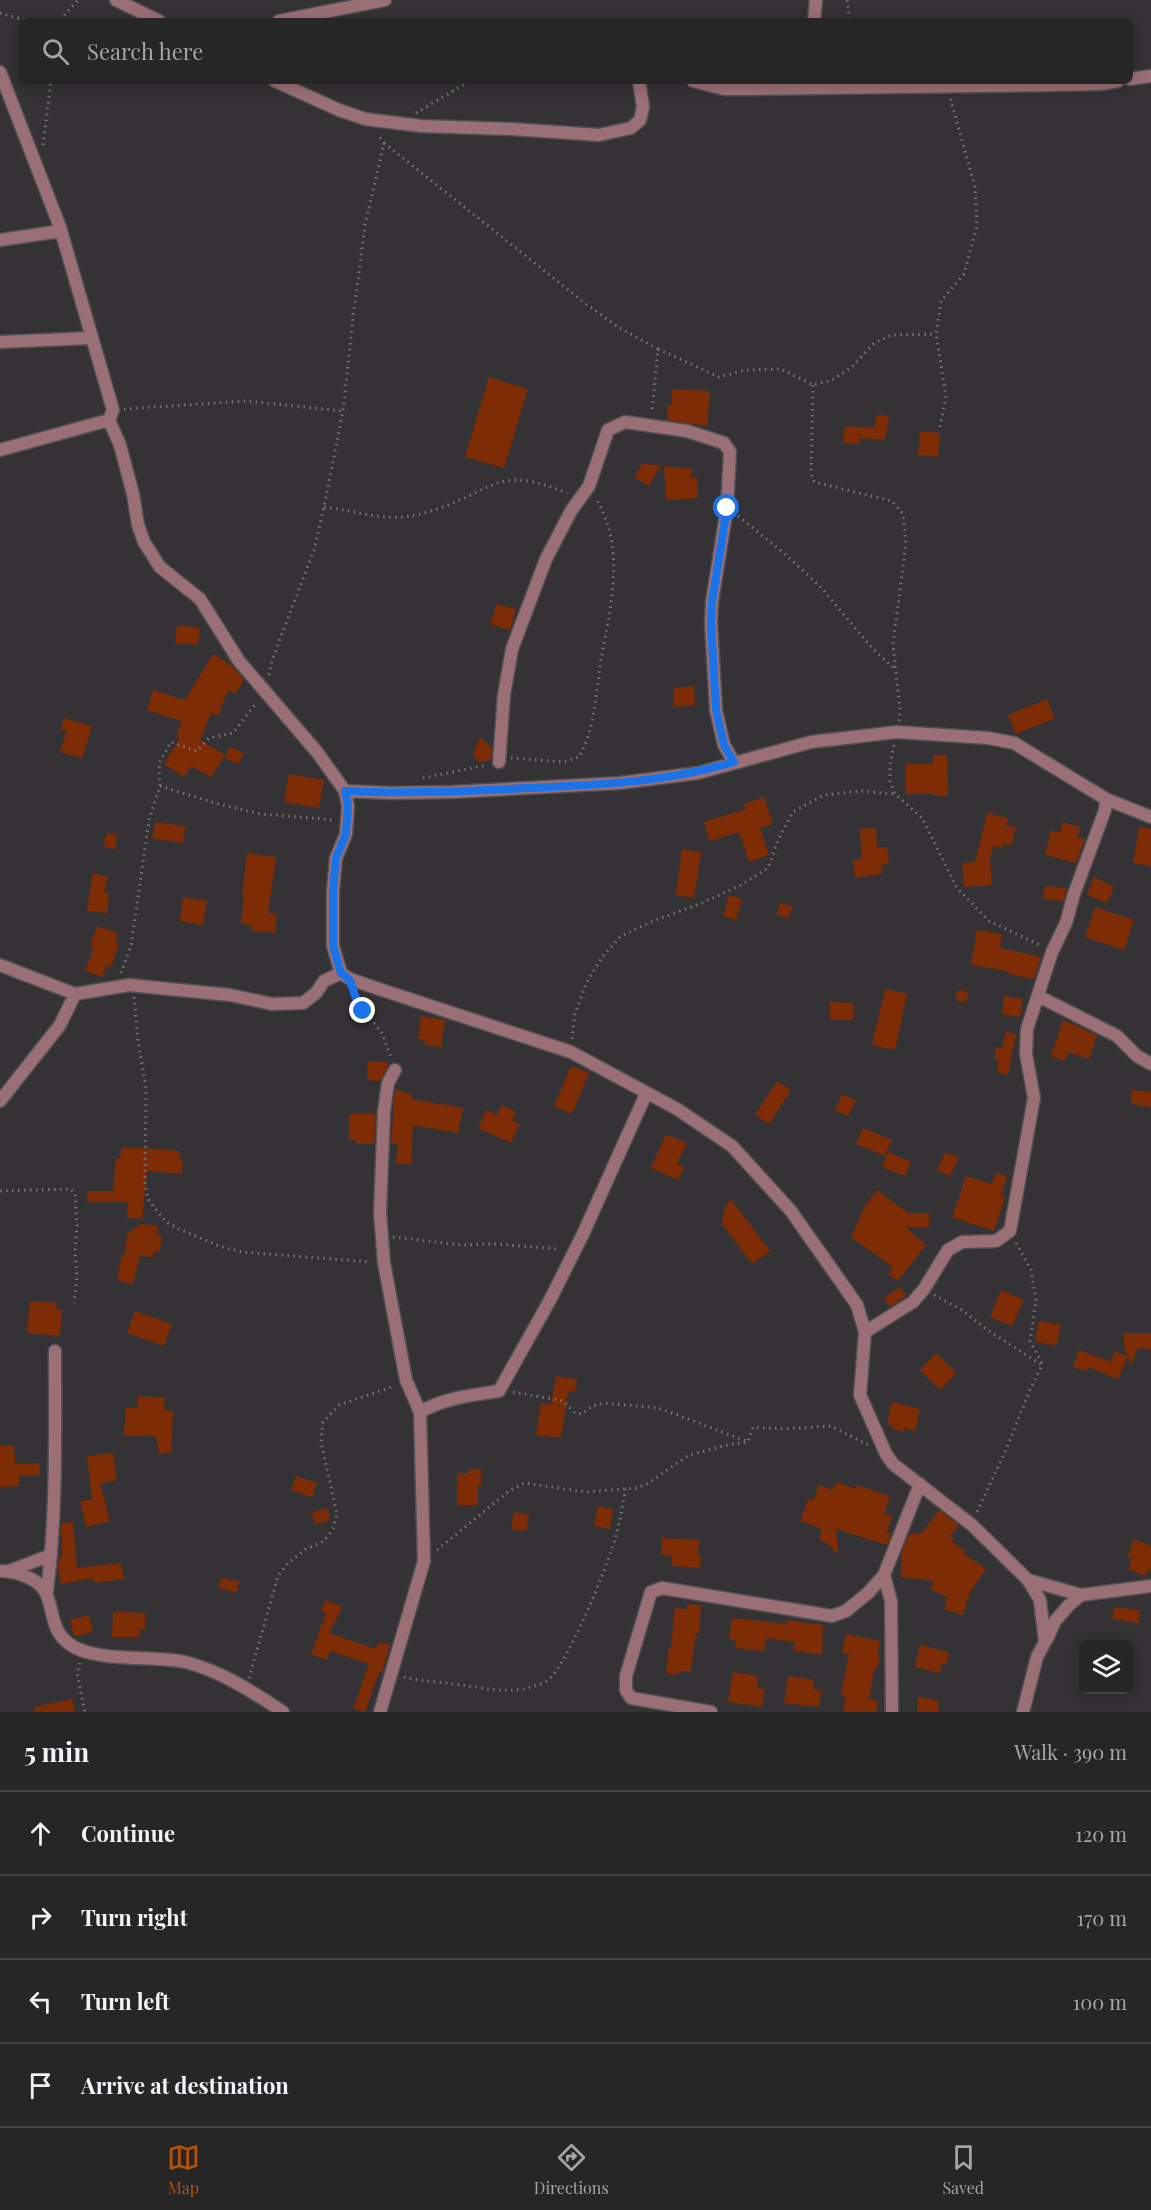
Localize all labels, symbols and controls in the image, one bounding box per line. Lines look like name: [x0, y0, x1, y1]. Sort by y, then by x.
search box: [18, 18, 1133, 84]
icon: search: [39, 35, 72, 68]
text: Search here: [87, 36, 203, 66]
route start: [713, 494, 739, 520]
route end: [349, 997, 375, 1023]
map controls: [1079, 1640, 1133, 1694]
button: layers: [1079, 1640, 1133, 1694]
text: 5 min: [24, 1734, 89, 1769]
text: Walk · 390 m: [1014, 1738, 1127, 1765]
icon: ahead: [24, 1817, 57, 1850]
text: Continue: [81, 1818, 175, 1848]
text: 120 m: [1075, 1820, 1127, 1847]
icon: right: [24, 1901, 57, 1934]
text: Turn right: [81, 1902, 187, 1932]
text: 170 m: [1077, 1904, 1127, 1931]
icon: left: [24, 1985, 57, 2018]
text: Turn left: [81, 1986, 170, 2016]
text: 100 m: [1073, 1988, 1127, 2015]
icon: arrive: [24, 2069, 57, 2102]
text: Arrive at destination: [81, 2070, 289, 2100]
tab: Map: [167, 2141, 200, 2198]
tab: Directions: [534, 2141, 609, 2198]
tab: Saved: [942, 2141, 984, 2198]

